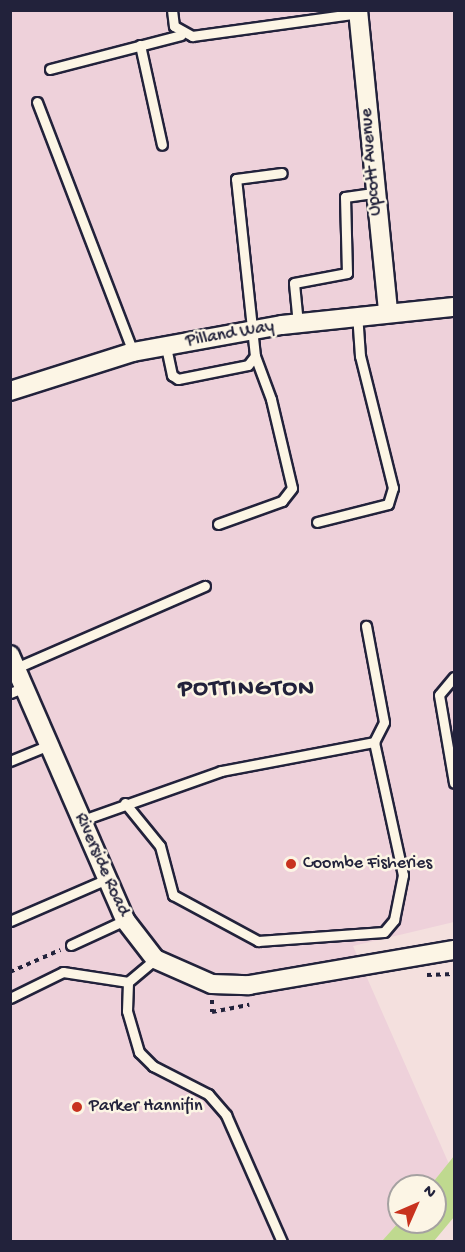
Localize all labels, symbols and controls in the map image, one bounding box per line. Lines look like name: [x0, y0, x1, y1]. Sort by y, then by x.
street label: Upcott Avenue: [357, 107, 387, 217]
street label: Pilland Way: [184, 317, 276, 353]
district label: POTTINGTON: [178, 676, 316, 704]
street label: Riverside Road: [69, 810, 133, 920]
place label: Coombe Fisheries: [303, 853, 432, 875]
marker: Coombe Fisheries: [284, 857, 298, 871]
place label: Parker Hannifin: [89, 1096, 202, 1118]
marker: Parker Hannifin: [70, 1100, 84, 1114]
north arrow: [387, 1174, 447, 1234]
text: N: [418, 1182, 439, 1203]

